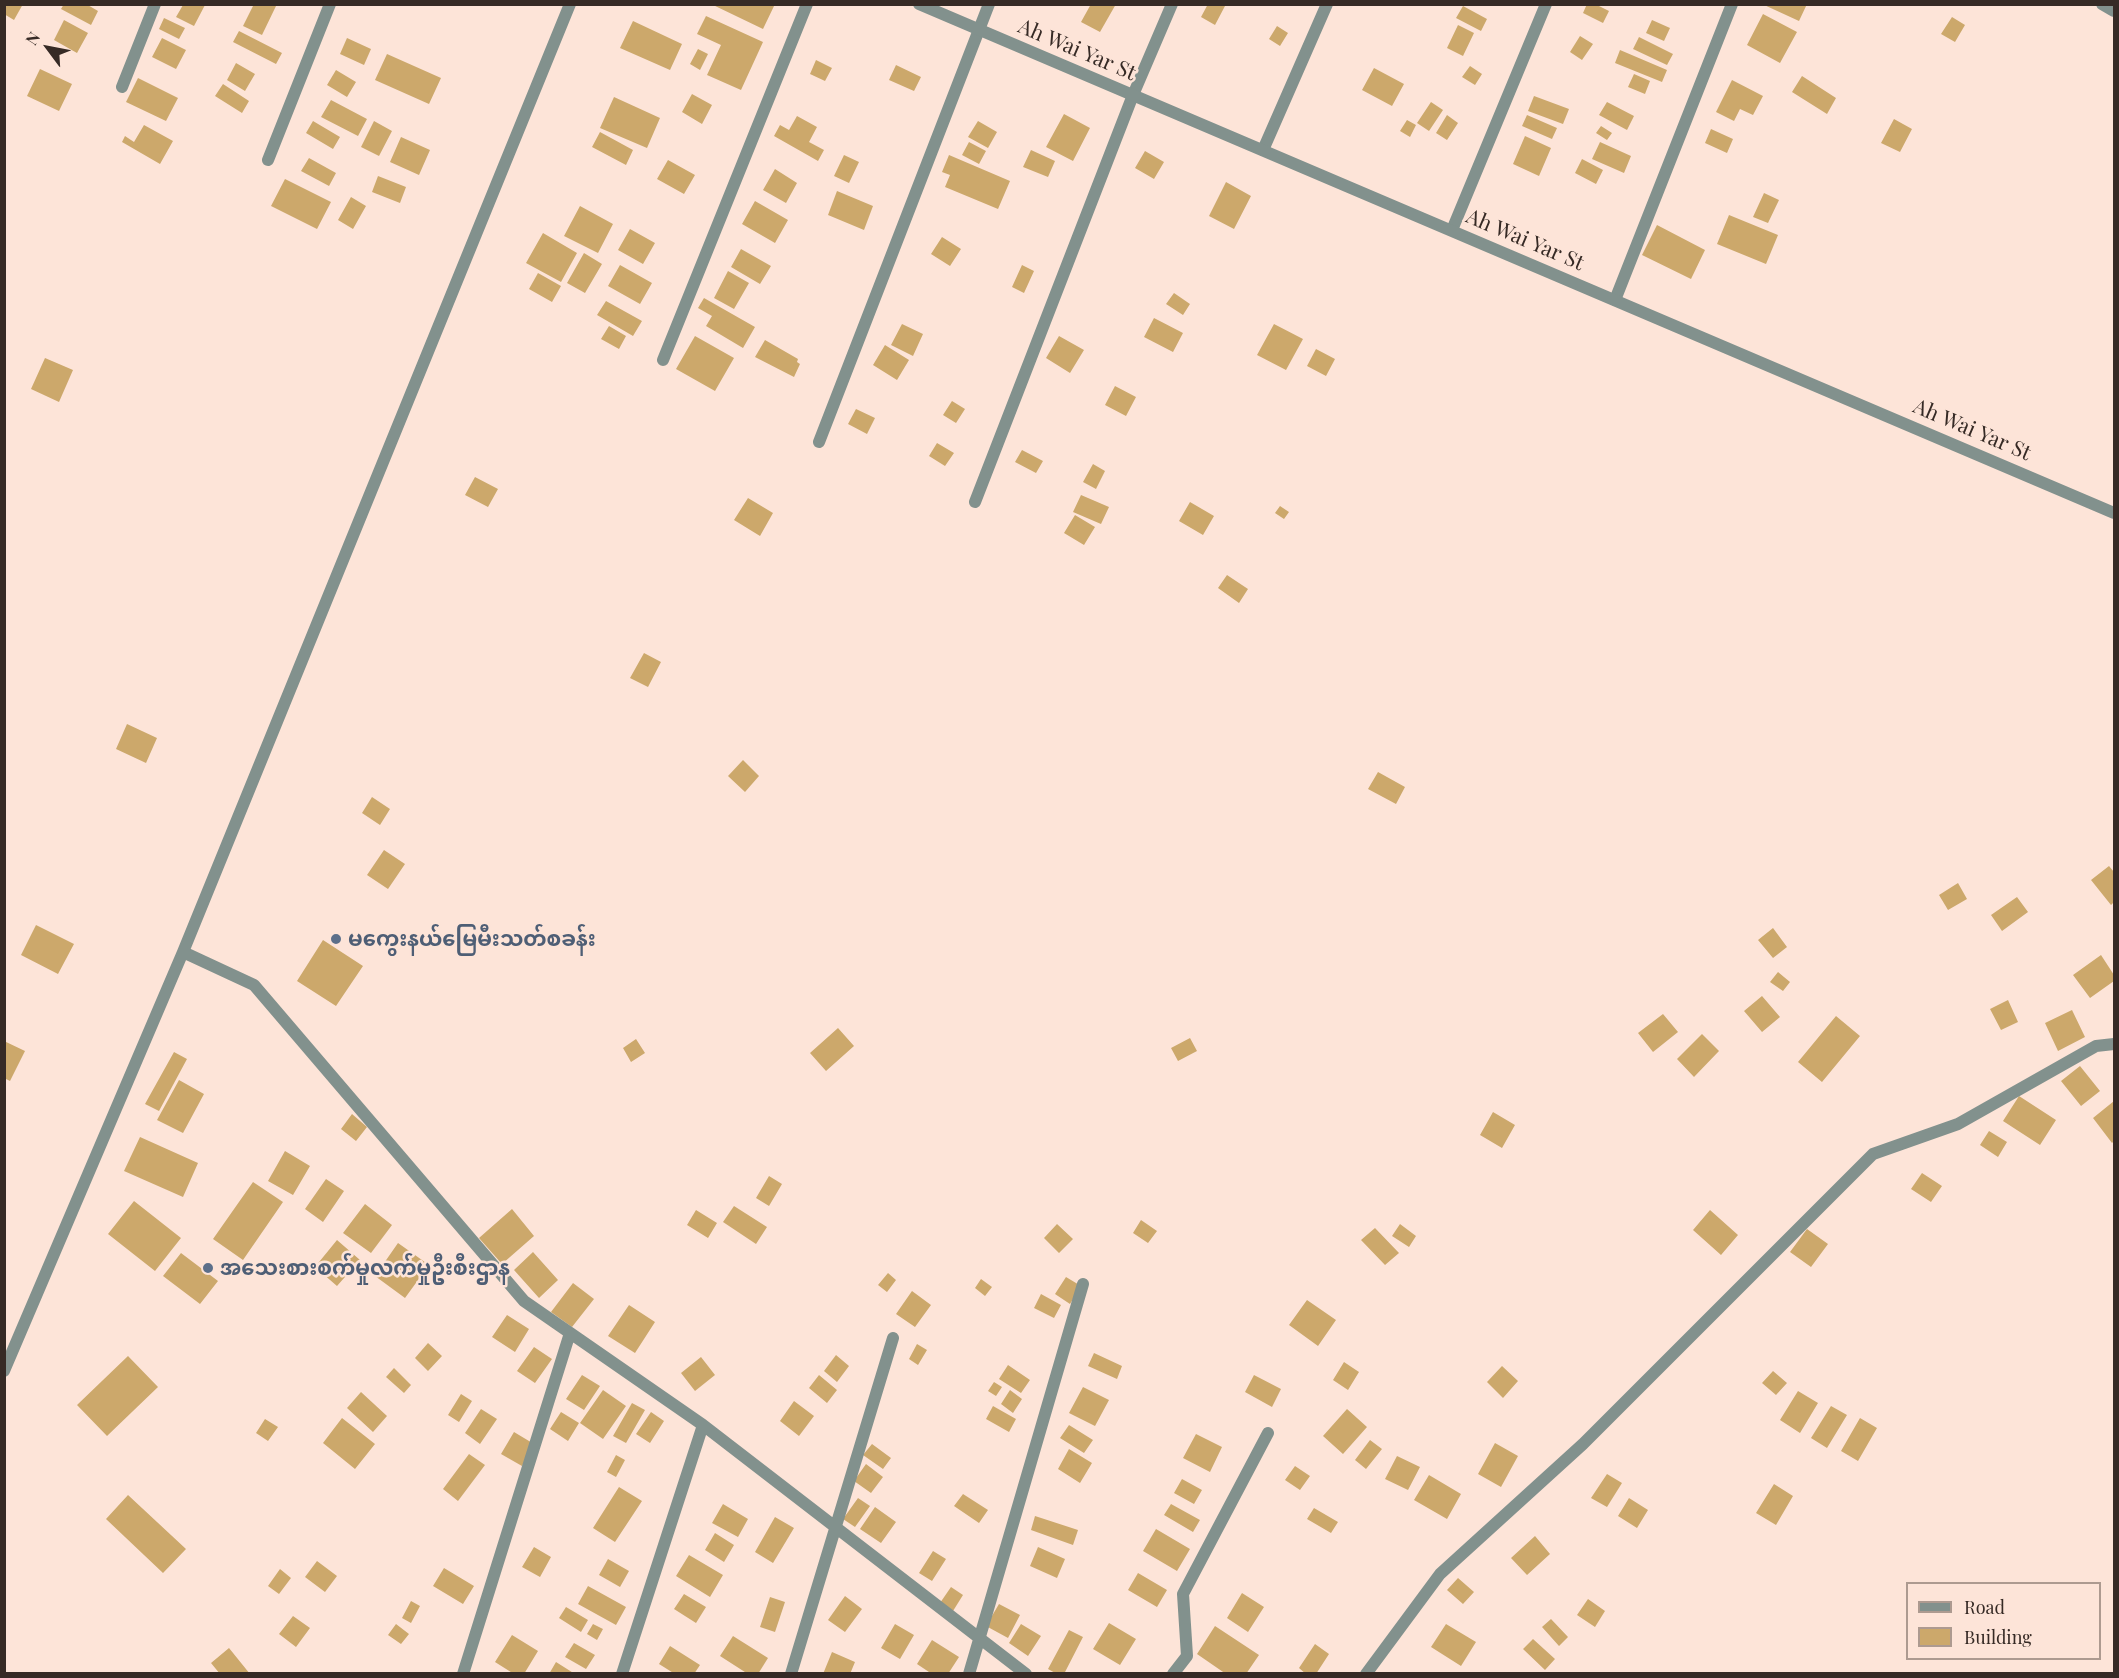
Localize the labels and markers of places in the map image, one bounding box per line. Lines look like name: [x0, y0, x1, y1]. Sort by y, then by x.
place label: မကွေးနယ်မြေမီးသတ်စခန်း: [348, 926, 596, 952]
marker: မကွေးနယ်မြေမီးသတ်စခန်း: [329, 932, 343, 946]
place label: အသေးစားစက်မှုလက်မှုဦးစီးဌာန: [220, 1255, 510, 1281]
marker: အသေးစားစက်မှုလက်မှုဦးစီးဌာန: [201, 1261, 215, 1275]

